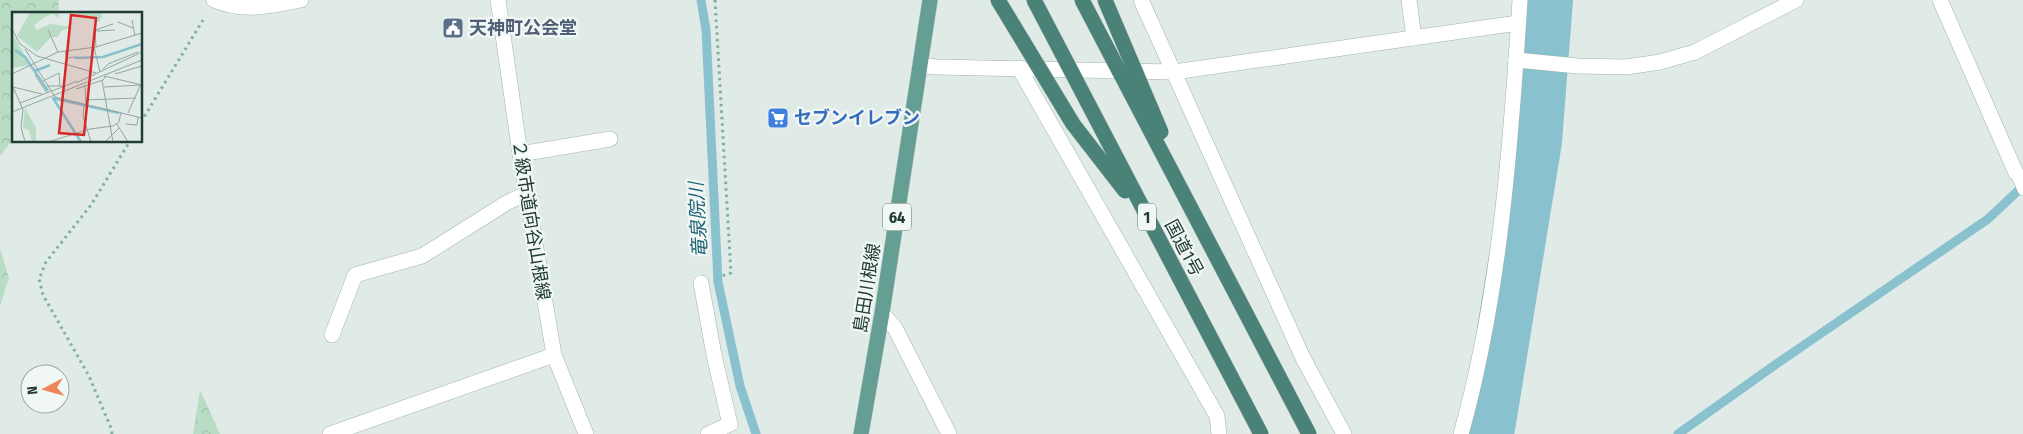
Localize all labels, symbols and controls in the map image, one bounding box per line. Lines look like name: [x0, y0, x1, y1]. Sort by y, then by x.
inset map: [12, 12, 142, 142]
public building icon: 天神町公会堂: [441, 16, 465, 40]
place label: 天神町公会堂: [469, 17, 577, 39]
supermarket icon: セブンイレブン: [766, 106, 790, 130]
place label: セブンイレブン: [794, 107, 920, 129]
street label: ２級市道向谷山根線: [507, 138, 555, 302]
water label: 竜泉院川: [684, 179, 711, 259]
road number: 64: [883, 203, 911, 230]
road number: 1: [1138, 203, 1156, 230]
street label: 国道1号: [1160, 216, 1208, 280]
street label: 島田川根線: [849, 242, 885, 334]
north arrow: [20, 364, 70, 414]
text: N: [24, 385, 41, 395]

